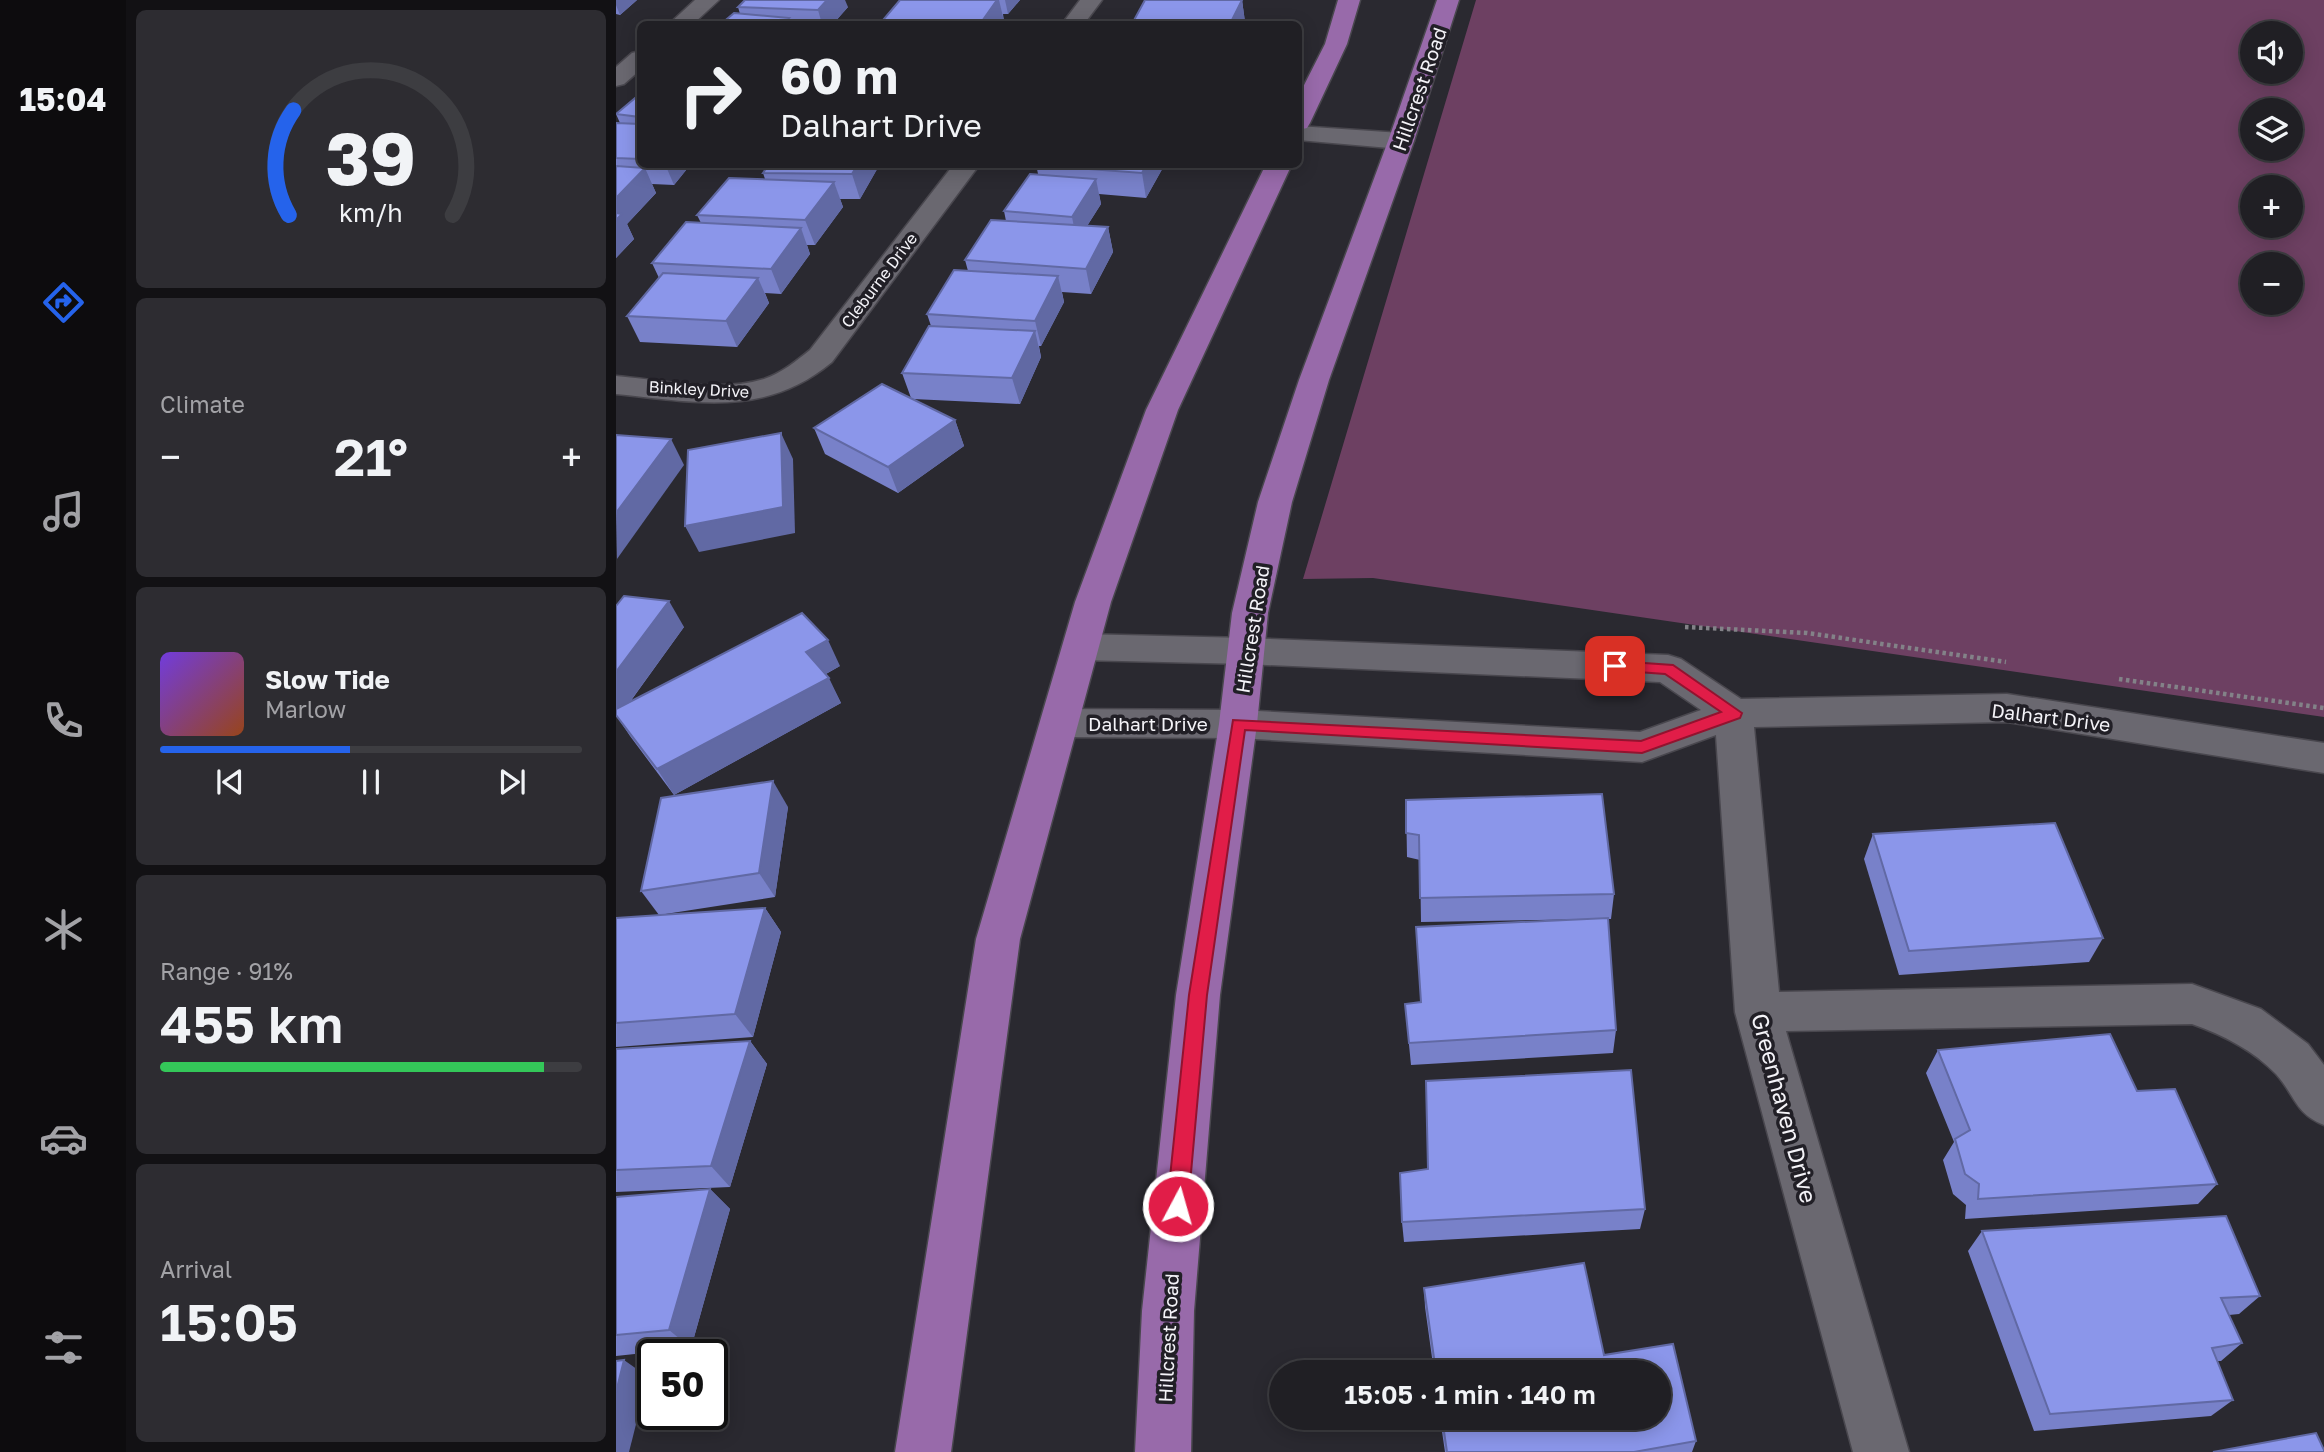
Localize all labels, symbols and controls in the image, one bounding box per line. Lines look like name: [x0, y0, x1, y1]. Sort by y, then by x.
map controls: [2240, 21, 2303, 315]
button: sound: [2240, 21, 2303, 84]
street label: Hillcrest Road: [1387, 24, 1451, 154]
text: 60 m: [780, 46, 898, 105]
icon: right: [665, 49, 756, 140]
text: 15:04: [19, 80, 107, 118]
button: layers: [2240, 98, 2303, 161]
text: Dalhart Drive: [780, 106, 982, 144]
text: 39: [326, 115, 416, 202]
button: +: [2240, 175, 2303, 238]
text: km/h: [339, 197, 403, 228]
street label: Cleburne Drive: [837, 229, 921, 331]
button: −: [2240, 252, 2303, 315]
icon: directions: [39, 278, 88, 327]
street label: Binkley Drive: [648, 376, 750, 402]
text: Climate: [160, 390, 245, 418]
text: 21°: [334, 425, 408, 487]
text: −: [160, 434, 181, 479]
text: +: [561, 434, 582, 479]
icon: music: [39, 487, 88, 536]
street label: Hillcrest Road: [1231, 563, 1273, 695]
pin: [1585, 636, 1645, 696]
icon: arrive: [1596, 647, 1634, 685]
text: Slow Tide: [265, 664, 390, 695]
text: Marlow: [265, 695, 346, 723]
icon: phone: [39, 696, 88, 745]
street label: Dalhart Drive: [1990, 698, 2112, 736]
street label: Dalhart Drive: [1088, 712, 1208, 735]
icon: previous: [211, 763, 249, 801]
icon: pause: [352, 763, 390, 801]
icon: next: [493, 763, 531, 801]
icon: climate: [39, 905, 88, 954]
text: Range · 91%: [160, 957, 293, 985]
text: 455 km: [160, 992, 343, 1054]
street label: Greenhaven Drive: [1746, 1010, 1824, 1206]
icon: car: [39, 1114, 88, 1163]
position arrow: [1141, 1169, 1215, 1243]
text: Arrival: [160, 1255, 232, 1283]
street label: Hillcrest Road: [1153, 1273, 1183, 1403]
text: 15:05: [160, 1290, 298, 1352]
icon: filters: [39, 1323, 88, 1372]
speed limit sign: 50: [637, 1339, 728, 1430]
text: 15:05 · 1 min · 140 m: [1344, 1379, 1596, 1410]

